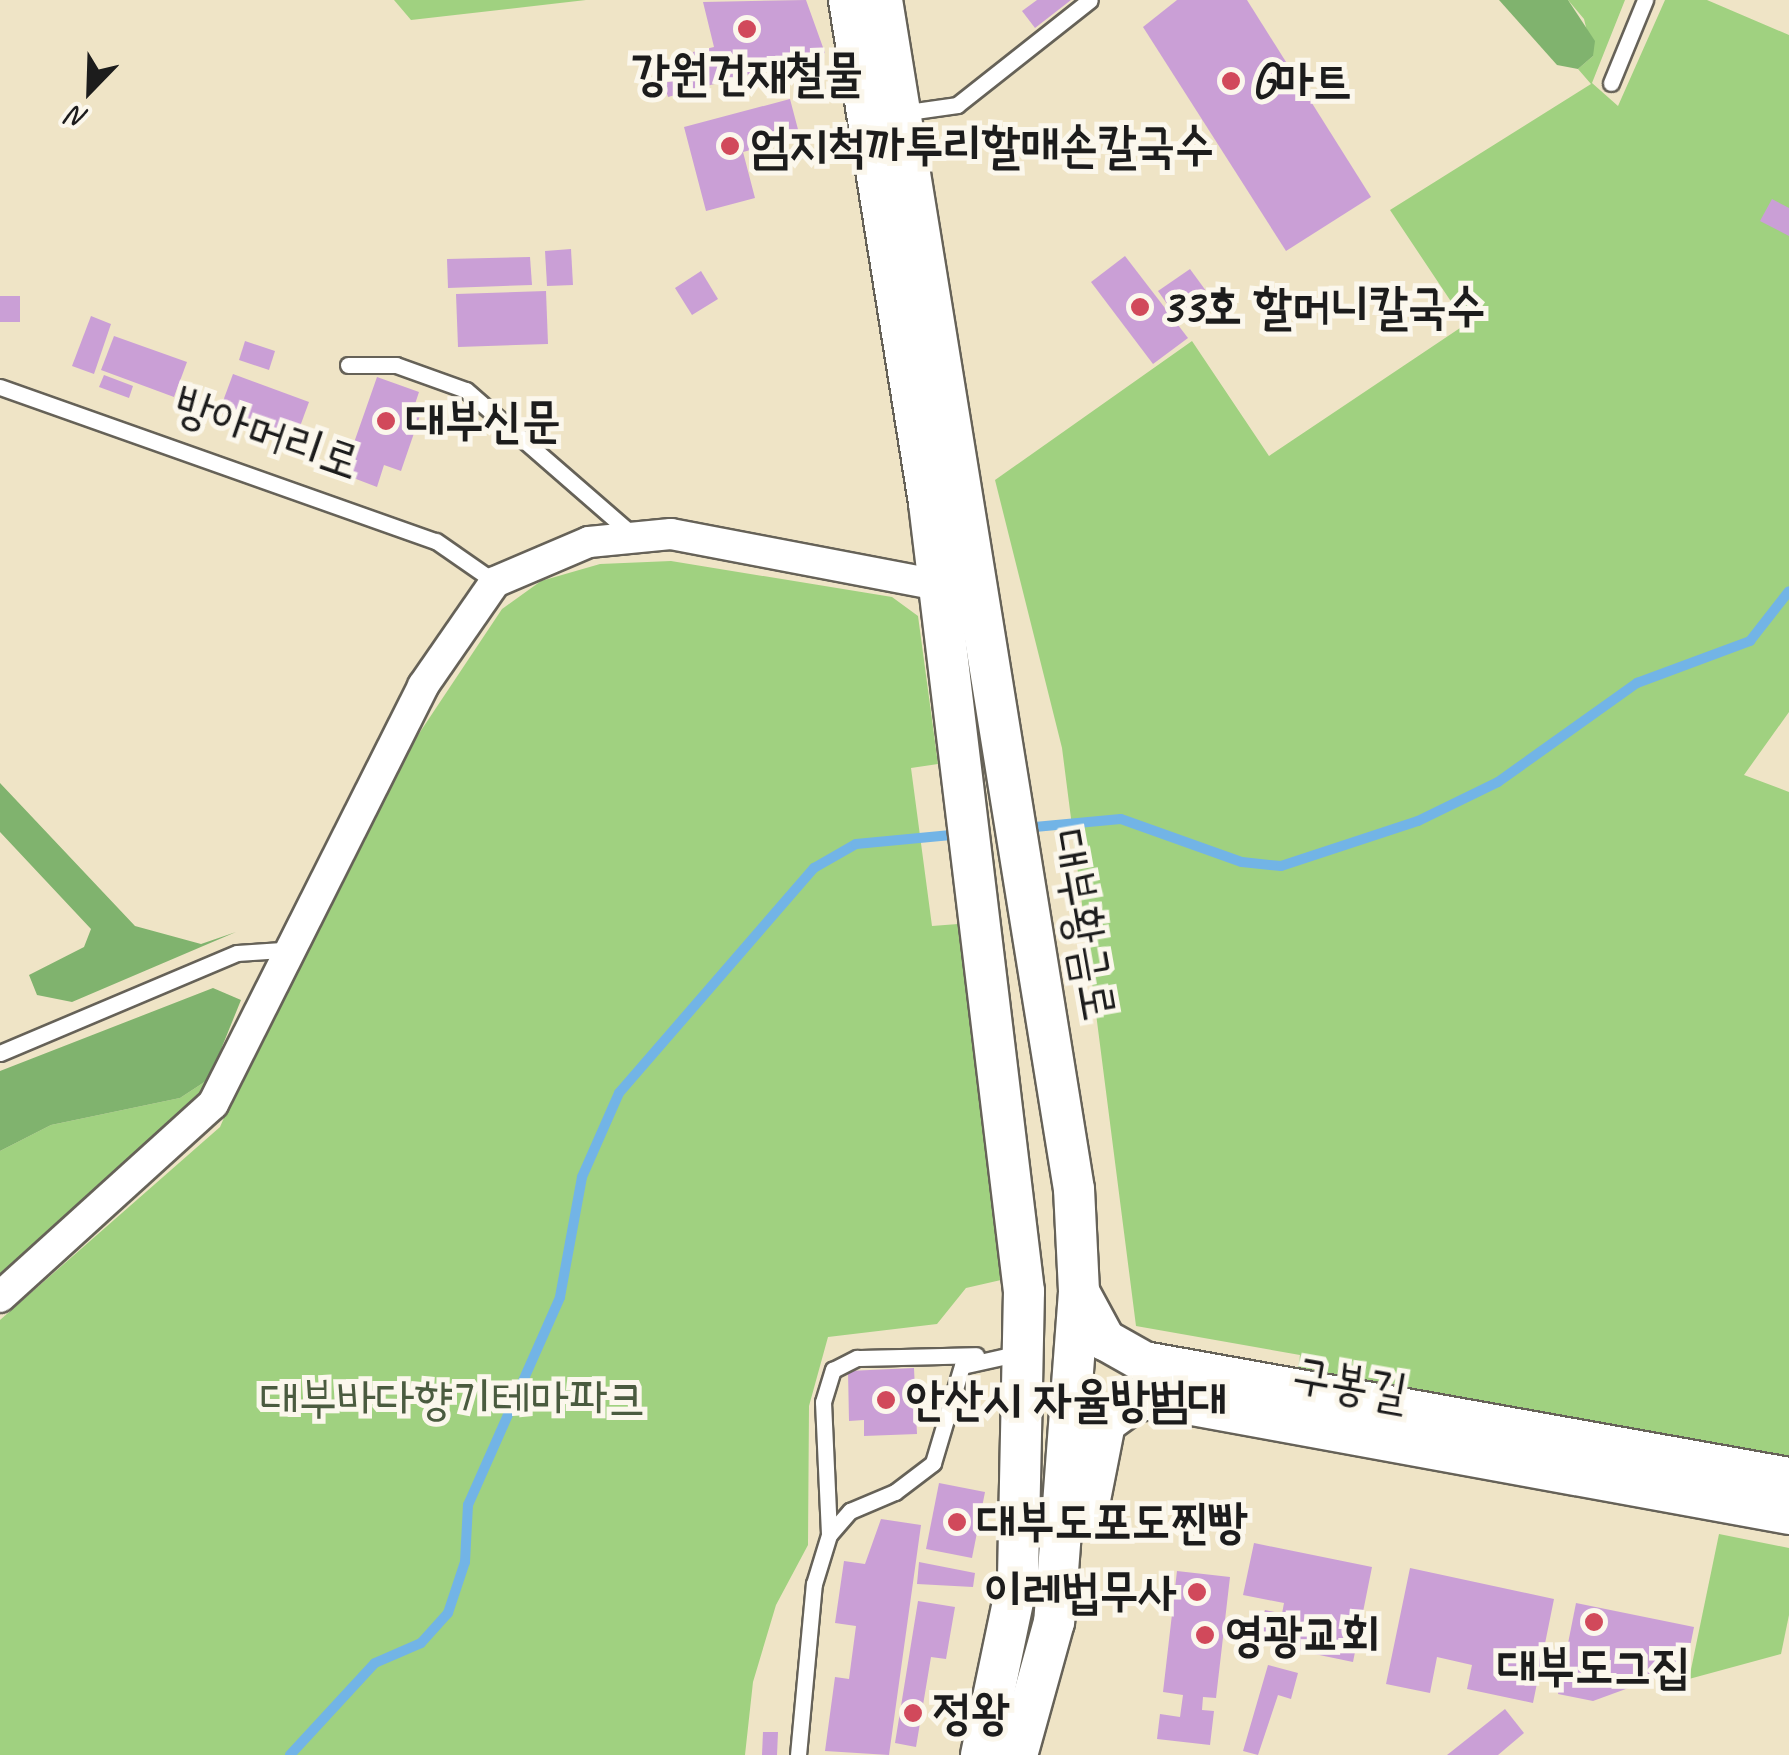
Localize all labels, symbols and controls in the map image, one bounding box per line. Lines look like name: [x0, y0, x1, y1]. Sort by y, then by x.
marker: 강원건재철물: [736, 18, 758, 40]
north arrow: [40, 40, 140, 140]
place label: 강원건재철물: [631, 45, 863, 103]
place label: G마트: [1251, 52, 1352, 110]
marker: G마트: [1220, 70, 1242, 92]
text: N: [63, 99, 93, 138]
place label: 엄지척까투리할매손칼국수: [750, 117, 1214, 175]
marker: 엄지척까투리할매손칼국수: [719, 135, 741, 157]
place label: 33호 할머니칼국수: [1160, 278, 1485, 336]
marker: 33호 할머니칼국수: [1129, 296, 1151, 318]
street label: 방아머리로: [166, 374, 368, 492]
place label: 대부신문: [406, 392, 560, 450]
marker: 대부신문: [375, 410, 397, 432]
street label: 대부황금로: [1039, 825, 1129, 1025]
street label: 구봉길: [1288, 1345, 1412, 1421]
park label: 대부바다향기테마파크: [260, 1370, 646, 1428]
place label: 안산시 자율방범대: [906, 1371, 1227, 1429]
marker: 안산시 자율방범대: [875, 1389, 897, 1411]
place label: 대부도포도찐빵: [977, 1493, 1247, 1551]
marker: 대부도포도찐빵: [946, 1511, 968, 1533]
place label: 이레법무사: [984, 1563, 1177, 1621]
marker: 이레법무사: [1186, 1581, 1208, 1603]
place label: 영광교회: [1225, 1606, 1380, 1664]
marker: 대부도그집: [1583, 1611, 1605, 1633]
marker: 영광교회: [1194, 1624, 1216, 1646]
place label: 대부도그집: [1497, 1638, 1691, 1696]
place label: 정왕: [933, 1684, 1010, 1742]
marker: 정왕: [902, 1702, 924, 1724]

